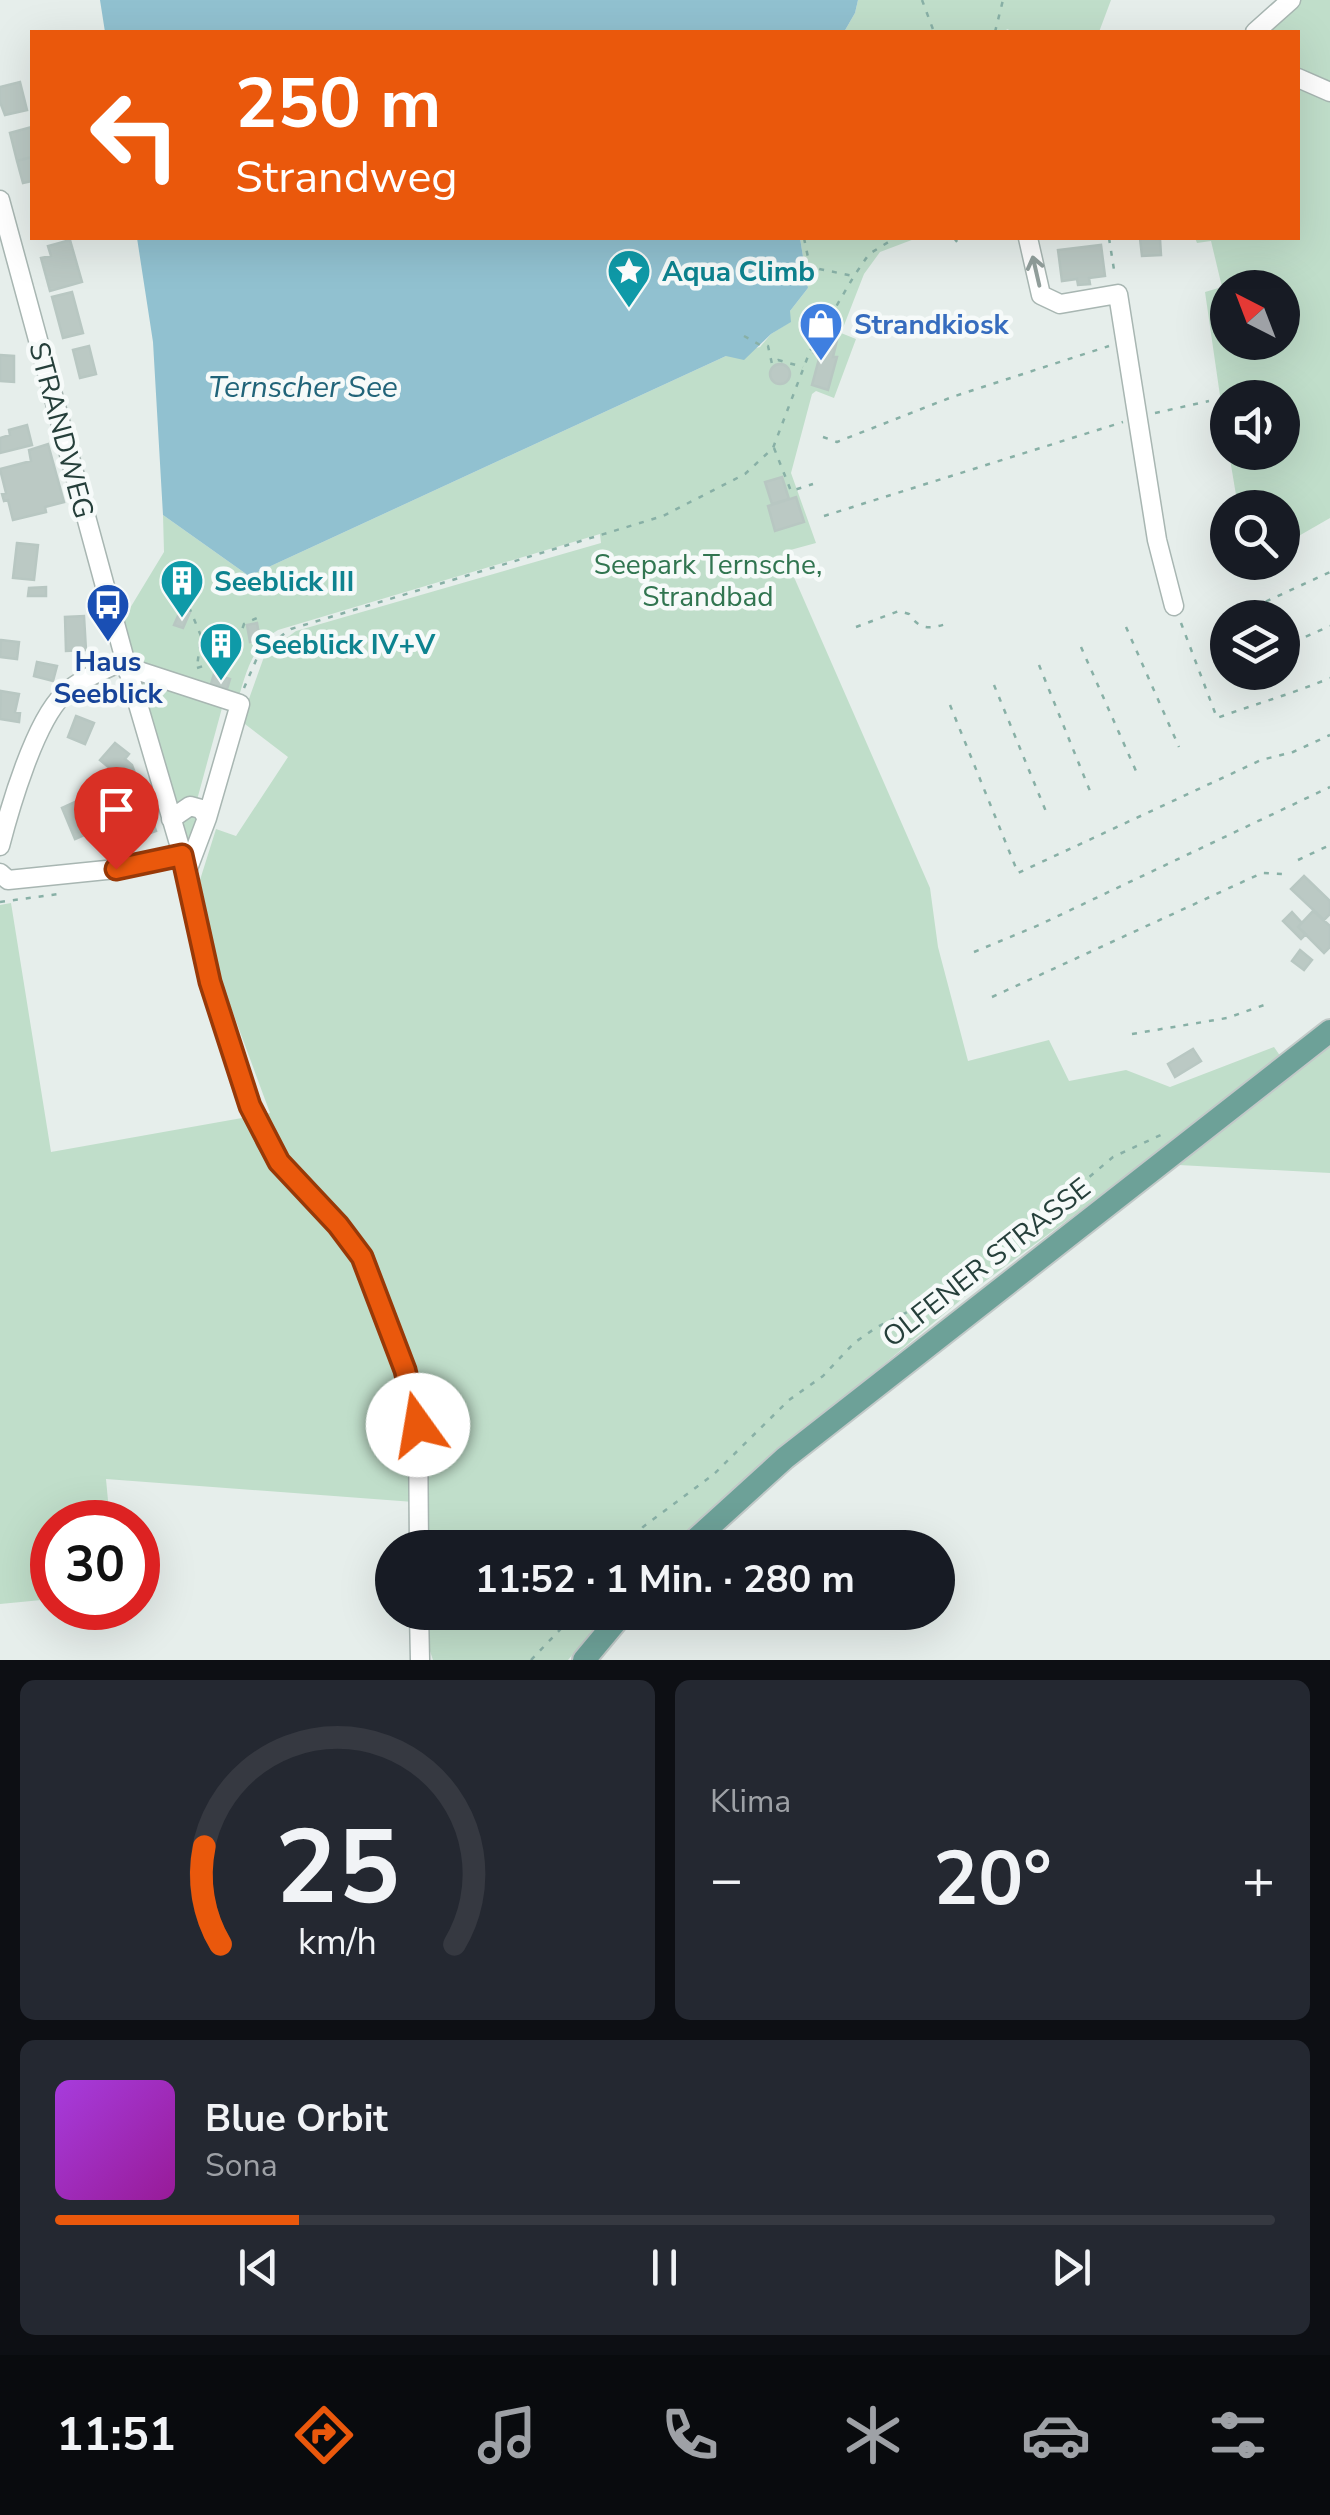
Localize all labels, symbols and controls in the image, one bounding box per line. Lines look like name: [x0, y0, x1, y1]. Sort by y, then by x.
text: 250 m: [235, 56, 441, 152]
icon: left: [70, 70, 200, 200]
text: Strandweg: [235, 147, 458, 208]
place icon: Aqua Climb: [606, 248, 652, 309]
place label: Aqua Climb: [662, 253, 815, 291]
one-way arrow: [1026, 256, 1044, 288]
north arrow: [1210, 270, 1300, 360]
map controls: [1210, 270, 1300, 690]
shop icon: Strandkiosk: [798, 301, 844, 362]
place label: Strandkiosk: [854, 306, 1010, 344]
street label: STRANDWEG: [19, 338, 103, 523]
water label: Ternscher See: [208, 367, 398, 408]
button: sound: [1210, 380, 1300, 470]
button: search: [1210, 490, 1300, 580]
park label: Seepark Ternsche, Strandbad: [594, 546, 822, 616]
building icon: Seeblick III: [159, 558, 205, 619]
place label: Seeblick III: [214, 563, 354, 601]
bus stop icon: Haus Seeblick: [85, 582, 131, 643]
button: layers: [1210, 600, 1300, 690]
building icon: Seeblick IV+V: [198, 621, 244, 682]
place label: Seeblick IV+V: [254, 626, 436, 664]
place label: Haus Seeblick: [53, 643, 164, 713]
pin: [74, 767, 159, 870]
icon: arrive: [89, 782, 144, 837]
street label: OLFENER STRASSE: [875, 1170, 1099, 1356]
position arrow: [366, 1373, 470, 1477]
speed limit sign: 30: [30, 1500, 160, 1630]
text: 11:52 · 1 Min. · 280 m: [475, 1554, 855, 1605]
text: Klima: [710, 1780, 791, 1823]
text: 25: [275, 1797, 400, 1939]
text: 20°: [933, 1828, 1052, 1930]
text: −: [710, 1842, 743, 1917]
text: +: [1242, 1842, 1275, 1917]
text: km/h: [298, 1918, 377, 1967]
text: Blue Orbit: [205, 2093, 388, 2144]
text: Sona: [205, 2144, 278, 2187]
icon: previous: [231, 2240, 286, 2295]
icon: pause: [637, 2240, 692, 2295]
icon: next: [1044, 2240, 1099, 2295]
icon: directions: [289, 2400, 359, 2470]
icon: music: [472, 2400, 542, 2470]
icon: phone: [655, 2400, 725, 2470]
icon: climate: [838, 2400, 908, 2470]
icon: car: [1021, 2400, 1091, 2470]
icon: filters: [1203, 2400, 1273, 2470]
text: 11:51: [56, 2405, 176, 2466]

